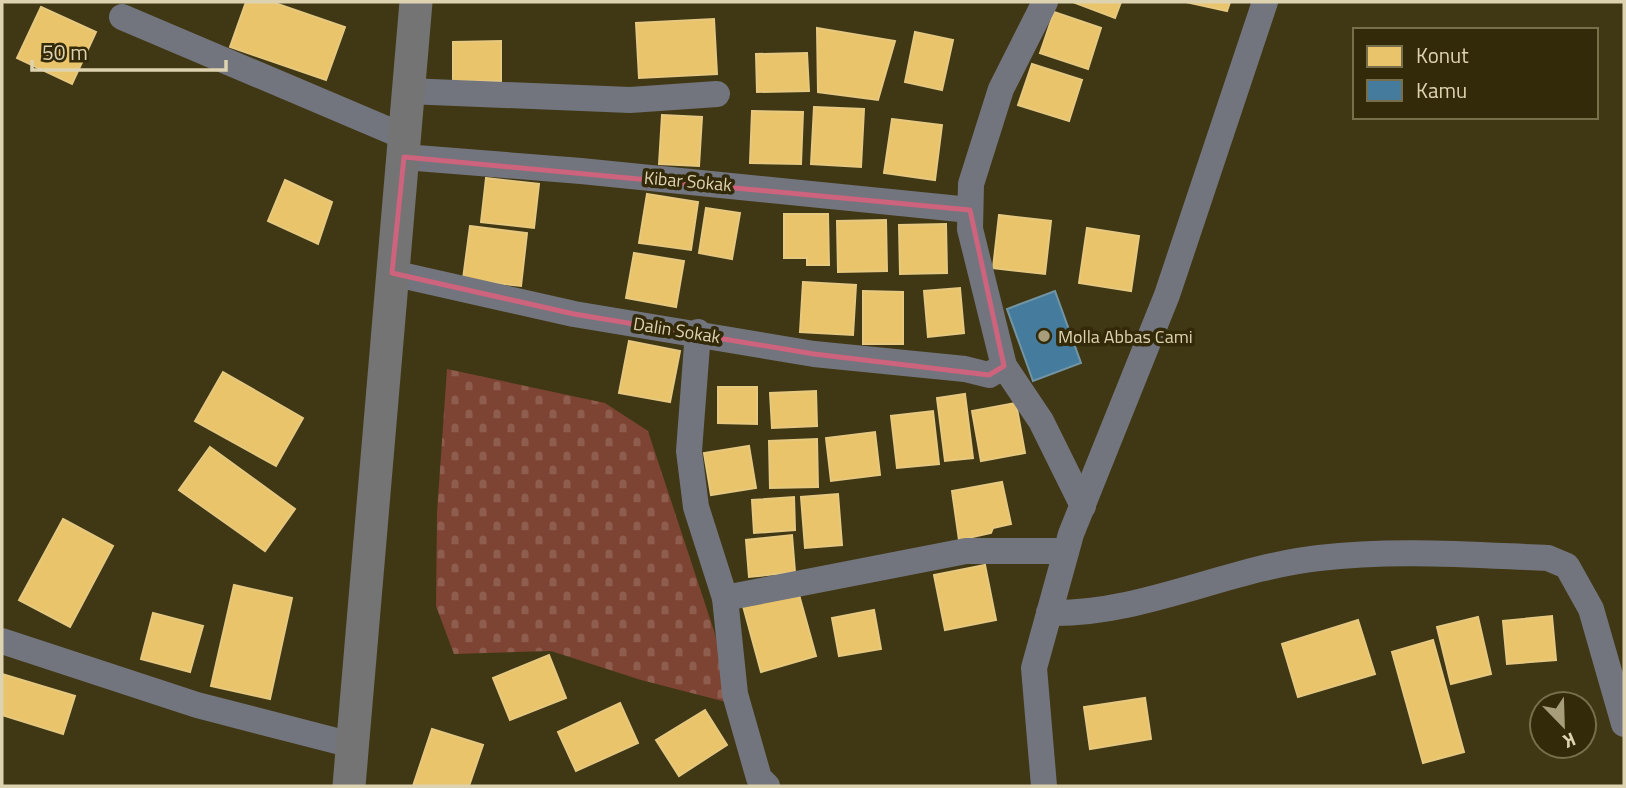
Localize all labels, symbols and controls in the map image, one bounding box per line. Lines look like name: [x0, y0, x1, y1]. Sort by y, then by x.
scale bar: [32, 28, 226, 72]
legend: [1353, 28, 1598, 119]
text: 50 m: [42, 36, 88, 68]
text: Konut: [1416, 39, 1469, 71]
text: Kamu: [1416, 74, 1467, 106]
street label: Kibar Sokak: [643, 164, 734, 198]
street label: Dalin Sokak: [632, 310, 723, 350]
place label: Molla Abbas Cami: [1058, 323, 1193, 350]
marker: Molla Abbas Cami: [1036, 328, 1052, 344]
north arrow: [1528, 690, 1598, 760]
text: K: [1559, 726, 1581, 757]

